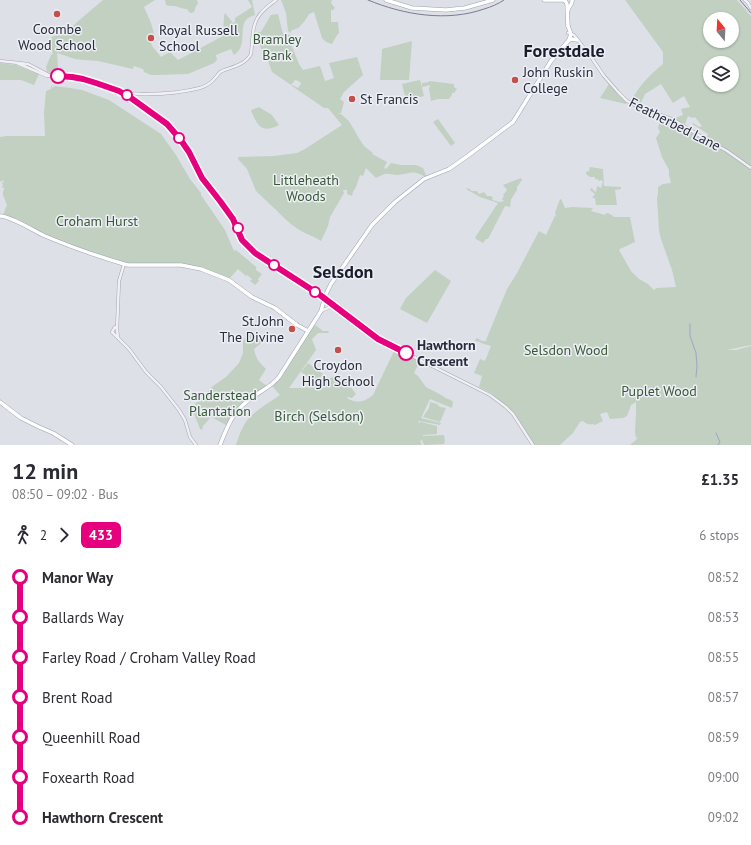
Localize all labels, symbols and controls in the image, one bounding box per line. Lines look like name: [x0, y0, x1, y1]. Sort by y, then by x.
marker: Coombe Wood School: [52, 9, 62, 19]
north arrow: [703, 12, 739, 48]
map controls: [703, 12, 739, 92]
place label: Coombe Wood School: [18, 20, 96, 54]
place label: Royal Russell School: [159, 21, 238, 55]
park label: Bramley Bank: [253, 30, 302, 64]
marker: Royal Russell School: [146, 33, 156, 43]
district label: Forestdale: [523, 39, 605, 62]
button: layers: [703, 56, 739, 92]
place label: John Ruskin College: [522, 63, 593, 97]
unlabelled marker: [50, 68, 66, 84]
marker: John Ruskin College: [510, 75, 520, 85]
unlabelled marker: [121, 89, 133, 101]
place label: St Francis: [360, 90, 419, 108]
street label: Featherbed Lane: [626, 93, 724, 155]
marker: St Francis: [347, 94, 357, 104]
unlabelled marker: [173, 132, 185, 144]
park label: Littleheath Woods: [273, 171, 339, 205]
park label: Croham Hurst: [56, 212, 138, 230]
unlabelled marker: [232, 222, 244, 234]
unlabelled marker: [268, 259, 280, 271]
district label: Selsdon: [313, 260, 373, 283]
unlabelled marker: [309, 286, 321, 298]
place label: St.John The Divine: [220, 312, 284, 346]
marker: St.John The Divine: [287, 324, 297, 334]
place label: Hawthorn Crescent: [417, 336, 476, 370]
park label: Selsdon Wood: [524, 341, 608, 359]
marker: Croydon High School: [333, 345, 343, 355]
marker: Hawthorn Crescent: [398, 345, 414, 361]
place label: Croydon High School: [302, 356, 374, 390]
park label: Puplet Wood: [621, 382, 697, 400]
park label: Sanderstead Plantation: [183, 386, 257, 420]
park label: Birch (Selsdon): [274, 407, 364, 425]
text: 12 min: [12, 457, 78, 485]
text: £1.35: [701, 470, 739, 489]
text: 08:50 – 09:02 · Bus: [12, 486, 118, 503]
icon: walk: [12, 524, 34, 546]
icon: forward: [53, 524, 75, 546]
text: 433: [89, 526, 113, 544]
text: 2: [40, 527, 47, 544]
text: 6 stops: [699, 527, 739, 544]
text: Manor Way: [42, 568, 113, 587]
text: 08:52: [708, 569, 739, 586]
text: Ballards Way: [42, 608, 124, 627]
text: 08:53: [708, 609, 739, 626]
text: Farley Road / Croham Valley Road: [42, 648, 256, 667]
text: 08:55: [708, 649, 739, 666]
text: Brent Road: [42, 688, 113, 707]
text: 08:57: [708, 689, 739, 706]
text: Queenhill Road: [42, 728, 140, 747]
text: 08:59: [708, 729, 739, 746]
text: Foxearth Road: [42, 768, 134, 787]
text: 09:00: [708, 769, 739, 786]
text: Hawthorn Crescent: [42, 808, 163, 827]
text: 09:02: [708, 809, 739, 826]

